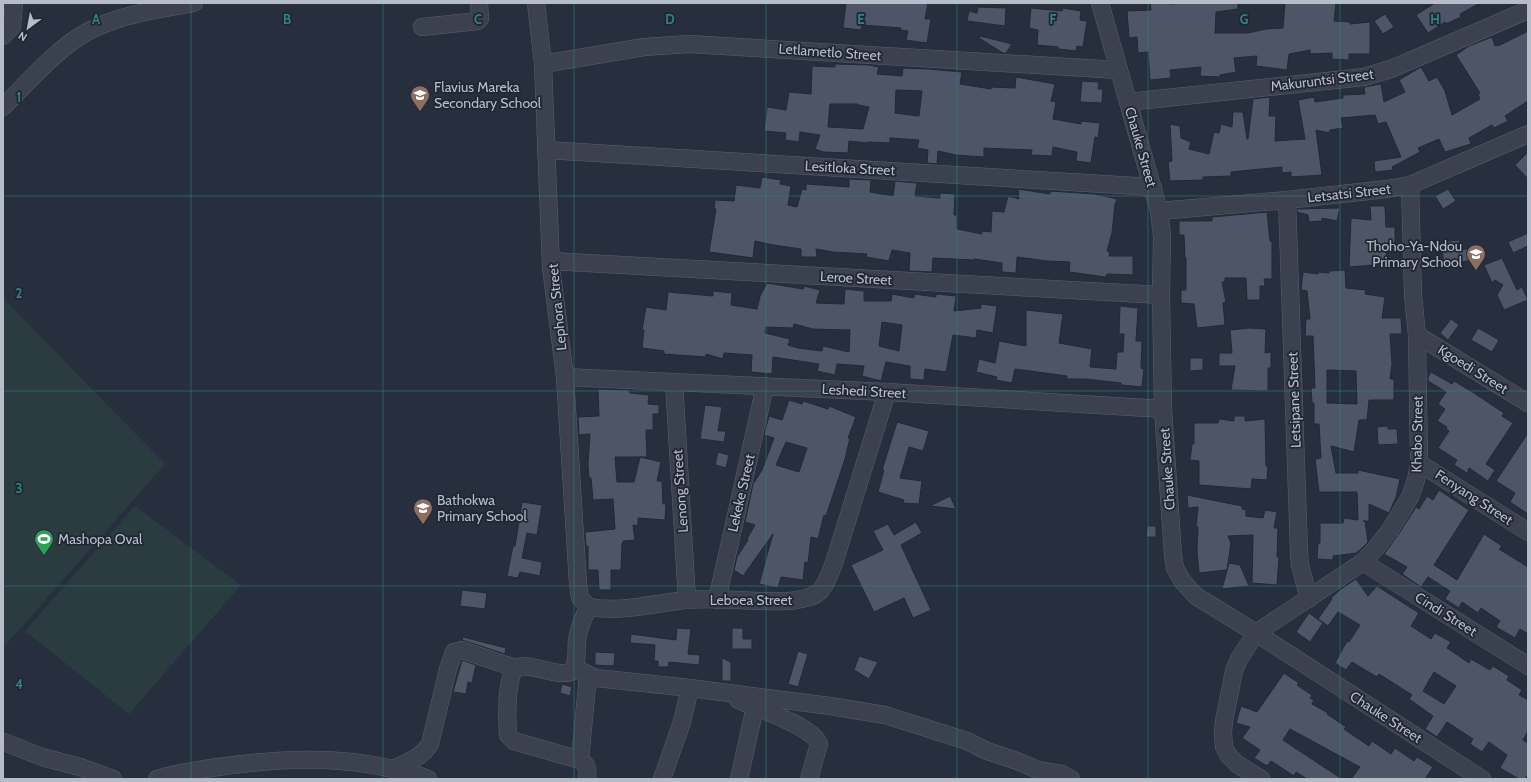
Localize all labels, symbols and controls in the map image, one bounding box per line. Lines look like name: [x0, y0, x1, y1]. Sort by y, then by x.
north arrow: [8, 8, 48, 48]
text: A: [92, 11, 101, 27]
text: B: [283, 11, 291, 27]
text: C: [474, 11, 482, 27]
text: D: [665, 11, 675, 27]
text: E: [857, 11, 865, 27]
text: F: [1050, 11, 1057, 27]
text: G: [1240, 11, 1249, 27]
text: H: [1430, 11, 1440, 27]
text: N: [16, 28, 30, 44]
street label: Letlametlo Street: [778, 39, 882, 65]
street label: Makuruntsi Street: [1269, 65, 1375, 95]
place label: Flavius Mareka Secondary School: [434, 78, 542, 112]
school or university icon: Flavius Mareka Secondary School: [409, 84, 431, 112]
text: 1: [17, 89, 21, 105]
street label: Chauke Street: [1121, 105, 1161, 189]
street label: Lesitloka Street: [804, 157, 896, 179]
street label: Letsatsi Street: [1306, 180, 1392, 206]
place label: Thoho-Ya-Ndou Primary School: [1366, 237, 1463, 271]
school or university icon: Thoho-Ya-Ndou Primary School: [1465, 243, 1487, 271]
street label: Lephora Street: [543, 262, 571, 351]
street label: Leroe Street: [819, 267, 893, 289]
text: 2: [16, 285, 23, 301]
street label: Kgoedi Street: [1435, 340, 1512, 398]
street label: Letsipane Street: [1283, 351, 1305, 448]
street label: Leshedi Street: [821, 380, 907, 402]
street label: Khabo Street: [1407, 395, 1427, 473]
street label: Chauke Street: [1155, 427, 1179, 511]
street label: Lenong Street: [668, 448, 692, 533]
street label: Lekeke Street: [723, 452, 759, 534]
street label: Fenyang Street: [1432, 465, 1517, 529]
text: 3: [15, 480, 23, 496]
place label: Bathokwa Primary School: [437, 491, 527, 525]
school or university icon: Bathokwa Primary School: [412, 497, 434, 525]
sports icon: Mashopa Oval: [33, 528, 55, 556]
place label: Mashopa Oval: [58, 530, 143, 548]
street label: Cindi Street: [1412, 588, 1481, 640]
street label: Leboea Street: [710, 591, 793, 609]
text: 4: [15, 676, 23, 692]
street label: Chauke Street: [1346, 687, 1426, 747]

